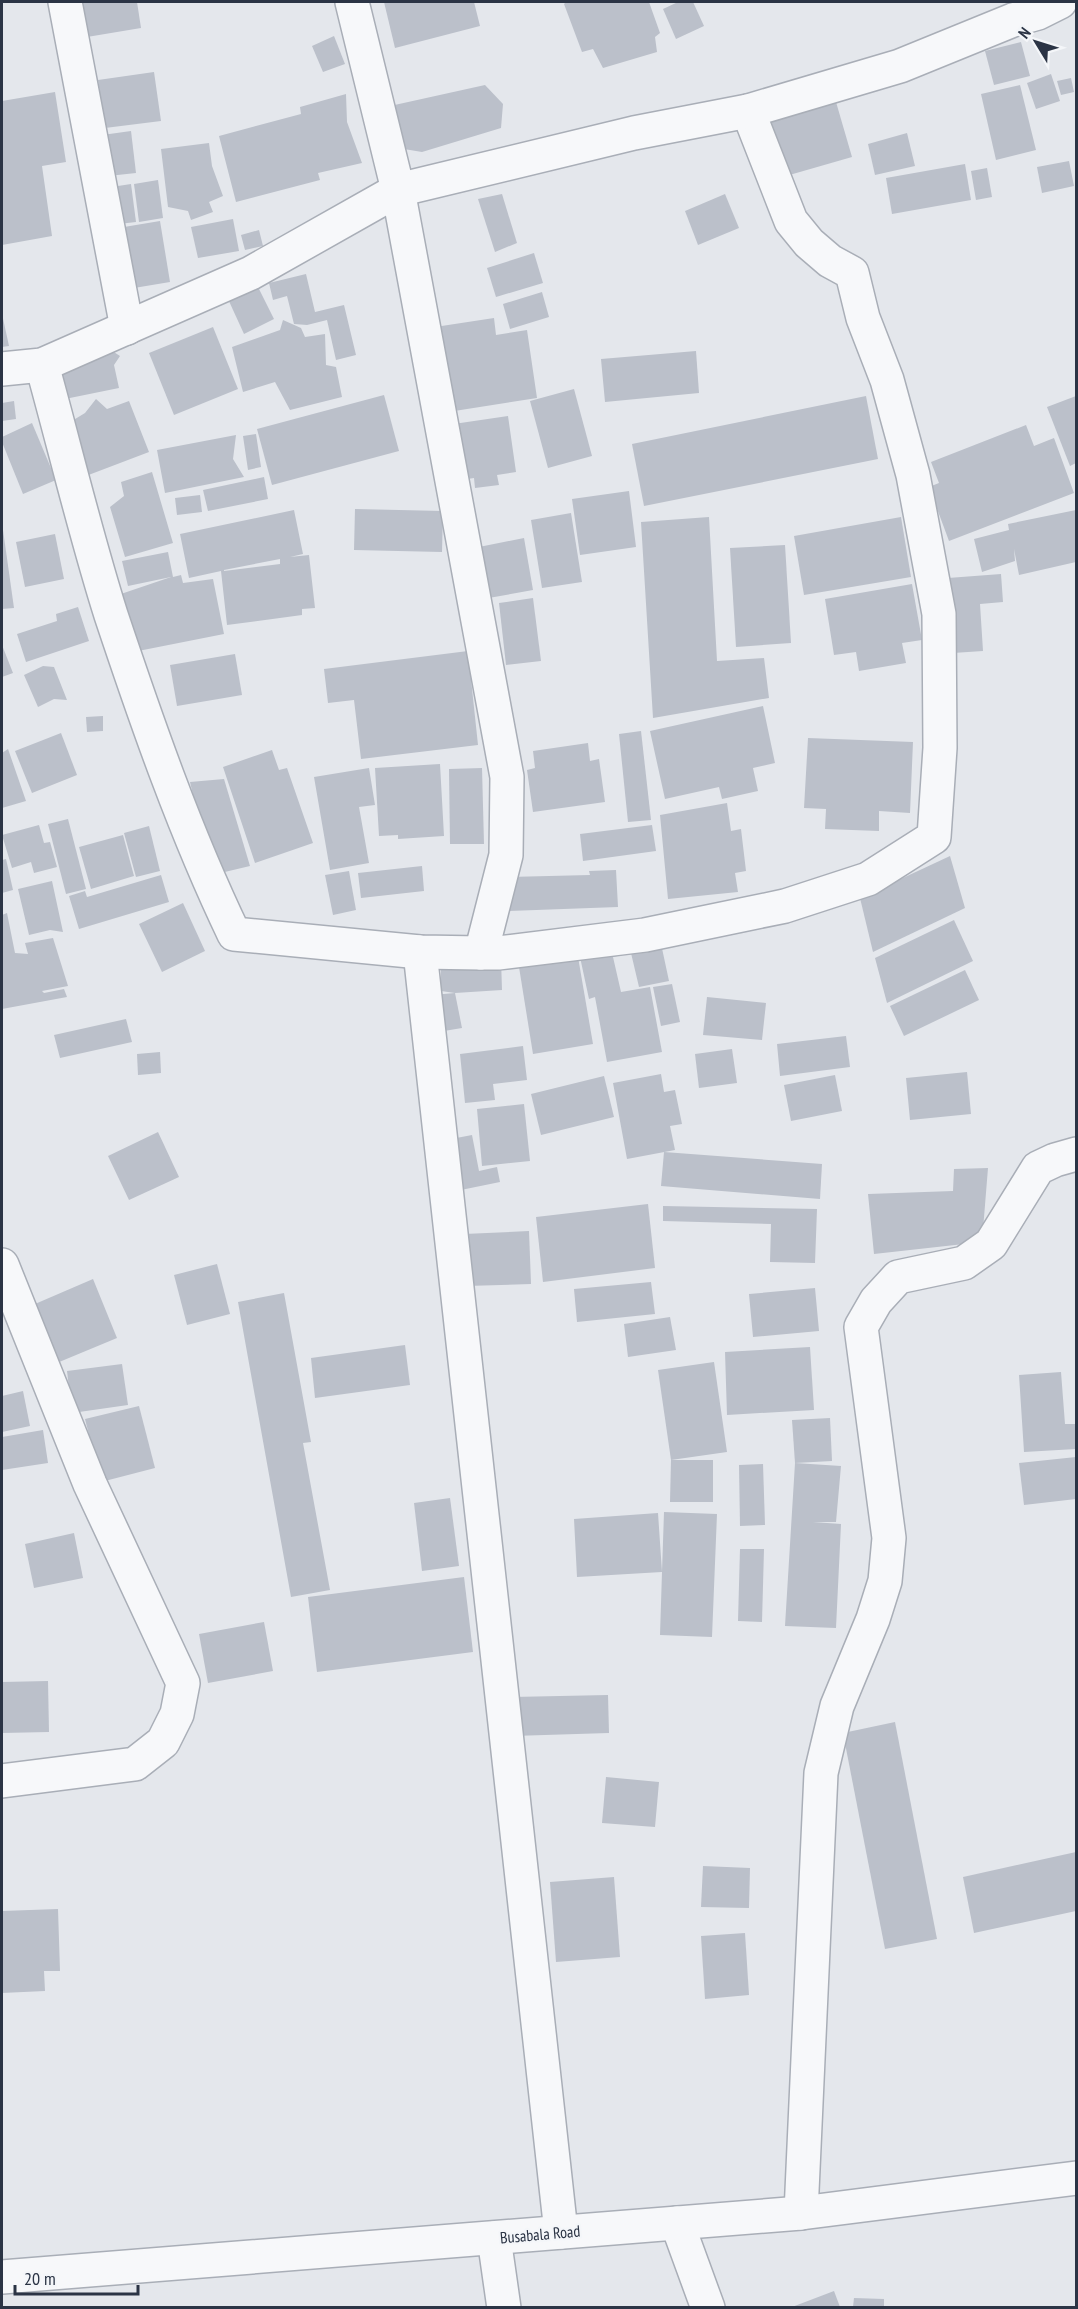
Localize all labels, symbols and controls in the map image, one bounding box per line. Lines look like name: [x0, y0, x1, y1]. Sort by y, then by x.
north arrow: [1006, 12, 1066, 72]
text: N: [1014, 23, 1035, 42]
street label: Busabala Road: [499, 2221, 581, 2247]
scale bar: [15, 2258, 138, 2296]
text: 20 m: [24, 2267, 56, 2290]

